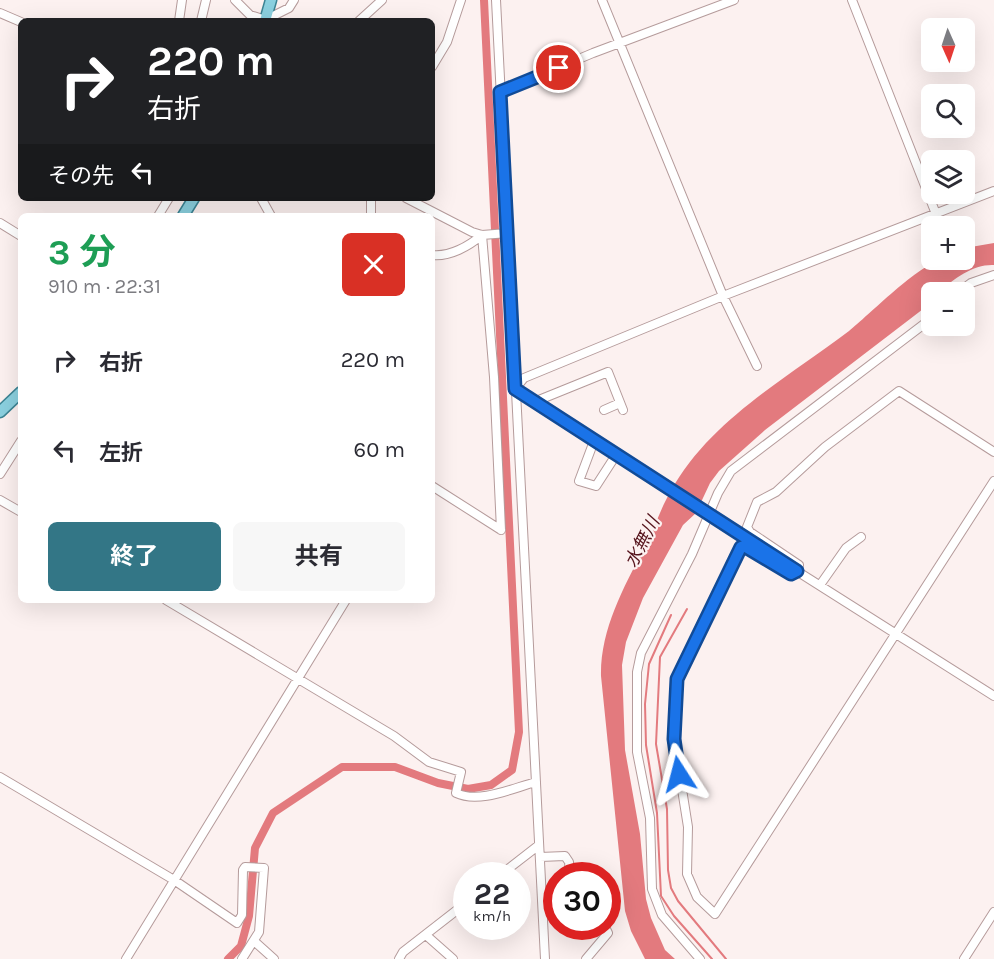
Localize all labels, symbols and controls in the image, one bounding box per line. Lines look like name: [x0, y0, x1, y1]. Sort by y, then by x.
north arrow: [921, 18, 975, 72]
map controls: [921, 18, 975, 336]
text: 220 m: [147, 36, 275, 86]
icon: right: [48, 42, 126, 120]
pin: [533, 42, 584, 93]
icon: arrive: [542, 51, 575, 84]
button: search: [921, 84, 975, 138]
text: 右折: [147, 93, 201, 125]
button: layers: [921, 150, 975, 204]
icon: left: [126, 156, 159, 189]
text: その先: [48, 163, 114, 189]
button: +: [921, 216, 975, 270]
text: 3 分: [48, 231, 116, 273]
button: close: [342, 233, 405, 296]
text: 910 m · 22:31: [48, 275, 161, 298]
button: −: [921, 282, 975, 336]
icon: right: [48, 344, 81, 377]
text: 220 m: [341, 347, 405, 373]
text: 右折: [99, 350, 143, 376]
icon: left: [48, 434, 81, 467]
text: 60 m: [354, 437, 405, 463]
text: 左折: [99, 440, 143, 466]
water label: 水無川: [620, 511, 665, 571]
button: 終了: [48, 522, 221, 591]
button: 共有: [233, 522, 405, 591]
position arrow: [647, 742, 711, 806]
speed limit sign: 30: [543, 862, 621, 940]
text: 22: [474, 876, 510, 912]
text: km/h: [473, 907, 511, 925]

